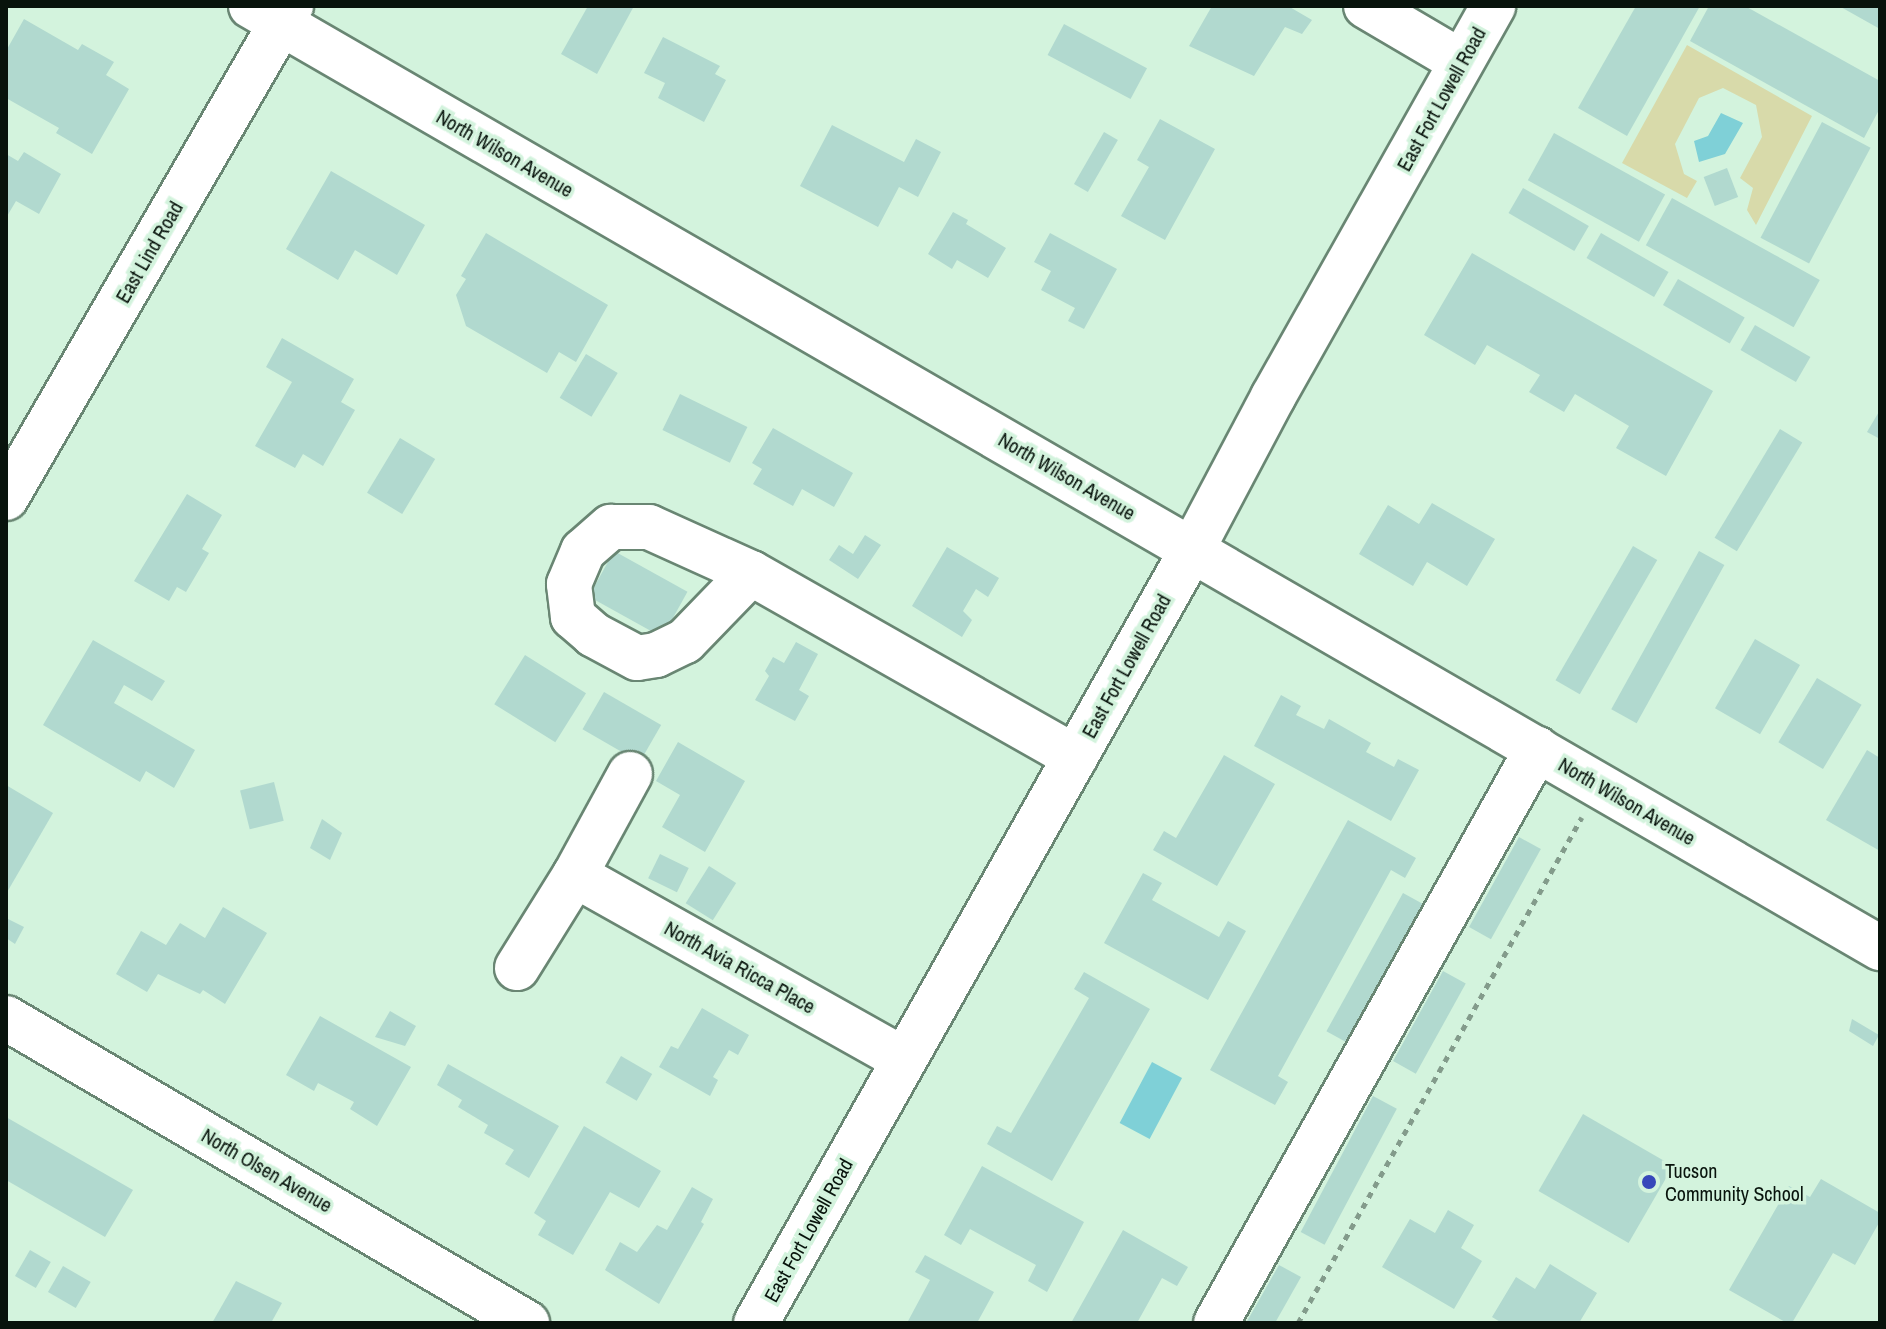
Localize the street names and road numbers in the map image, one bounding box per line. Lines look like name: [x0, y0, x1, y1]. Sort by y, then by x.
street label: East Fort Lowell Road: [1392, 23, 1490, 175]
street label: North Wilson Avenue: [432, 104, 578, 202]
street label: East Lind Road: [110, 197, 188, 307]
street label: North Wilson Avenue: [994, 427, 1140, 525]
street label: East Fort Lowell Road: [1077, 590, 1175, 742]
street label: North Wilson Avenue: [1554, 752, 1700, 850]
street label: North Avia Ricca Place: [660, 915, 820, 1019]
street label: North Olsen Avenue: [197, 1123, 337, 1217]
street label: East Fort Lowell Road: [759, 1154, 857, 1306]

